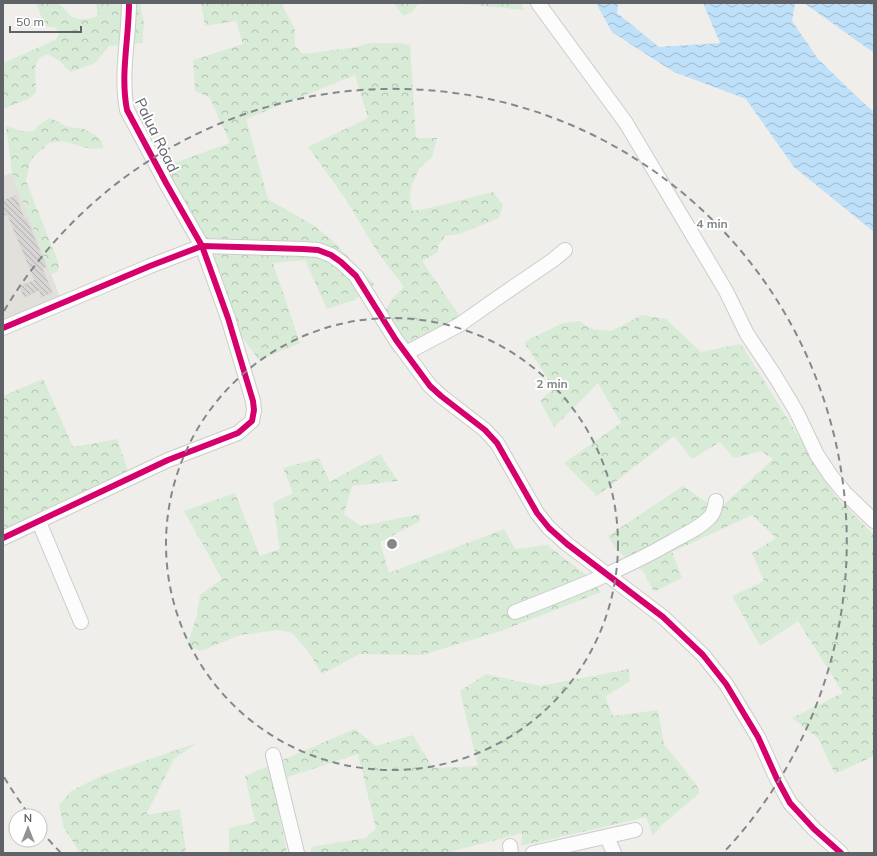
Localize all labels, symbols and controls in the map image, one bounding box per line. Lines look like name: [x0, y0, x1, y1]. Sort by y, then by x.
scale bar: [10, 8, 81, 34]
text: 50 m: [16, 14, 44, 29]
street label: Palua Road: [131, 95, 183, 175]
text: 4 min: [696, 216, 728, 231]
text: 2 min: [536, 376, 568, 391]
centre of rings: [385, 537, 399, 551]
north arrow: [8, 808, 48, 848]
text: N: [24, 811, 32, 825]

